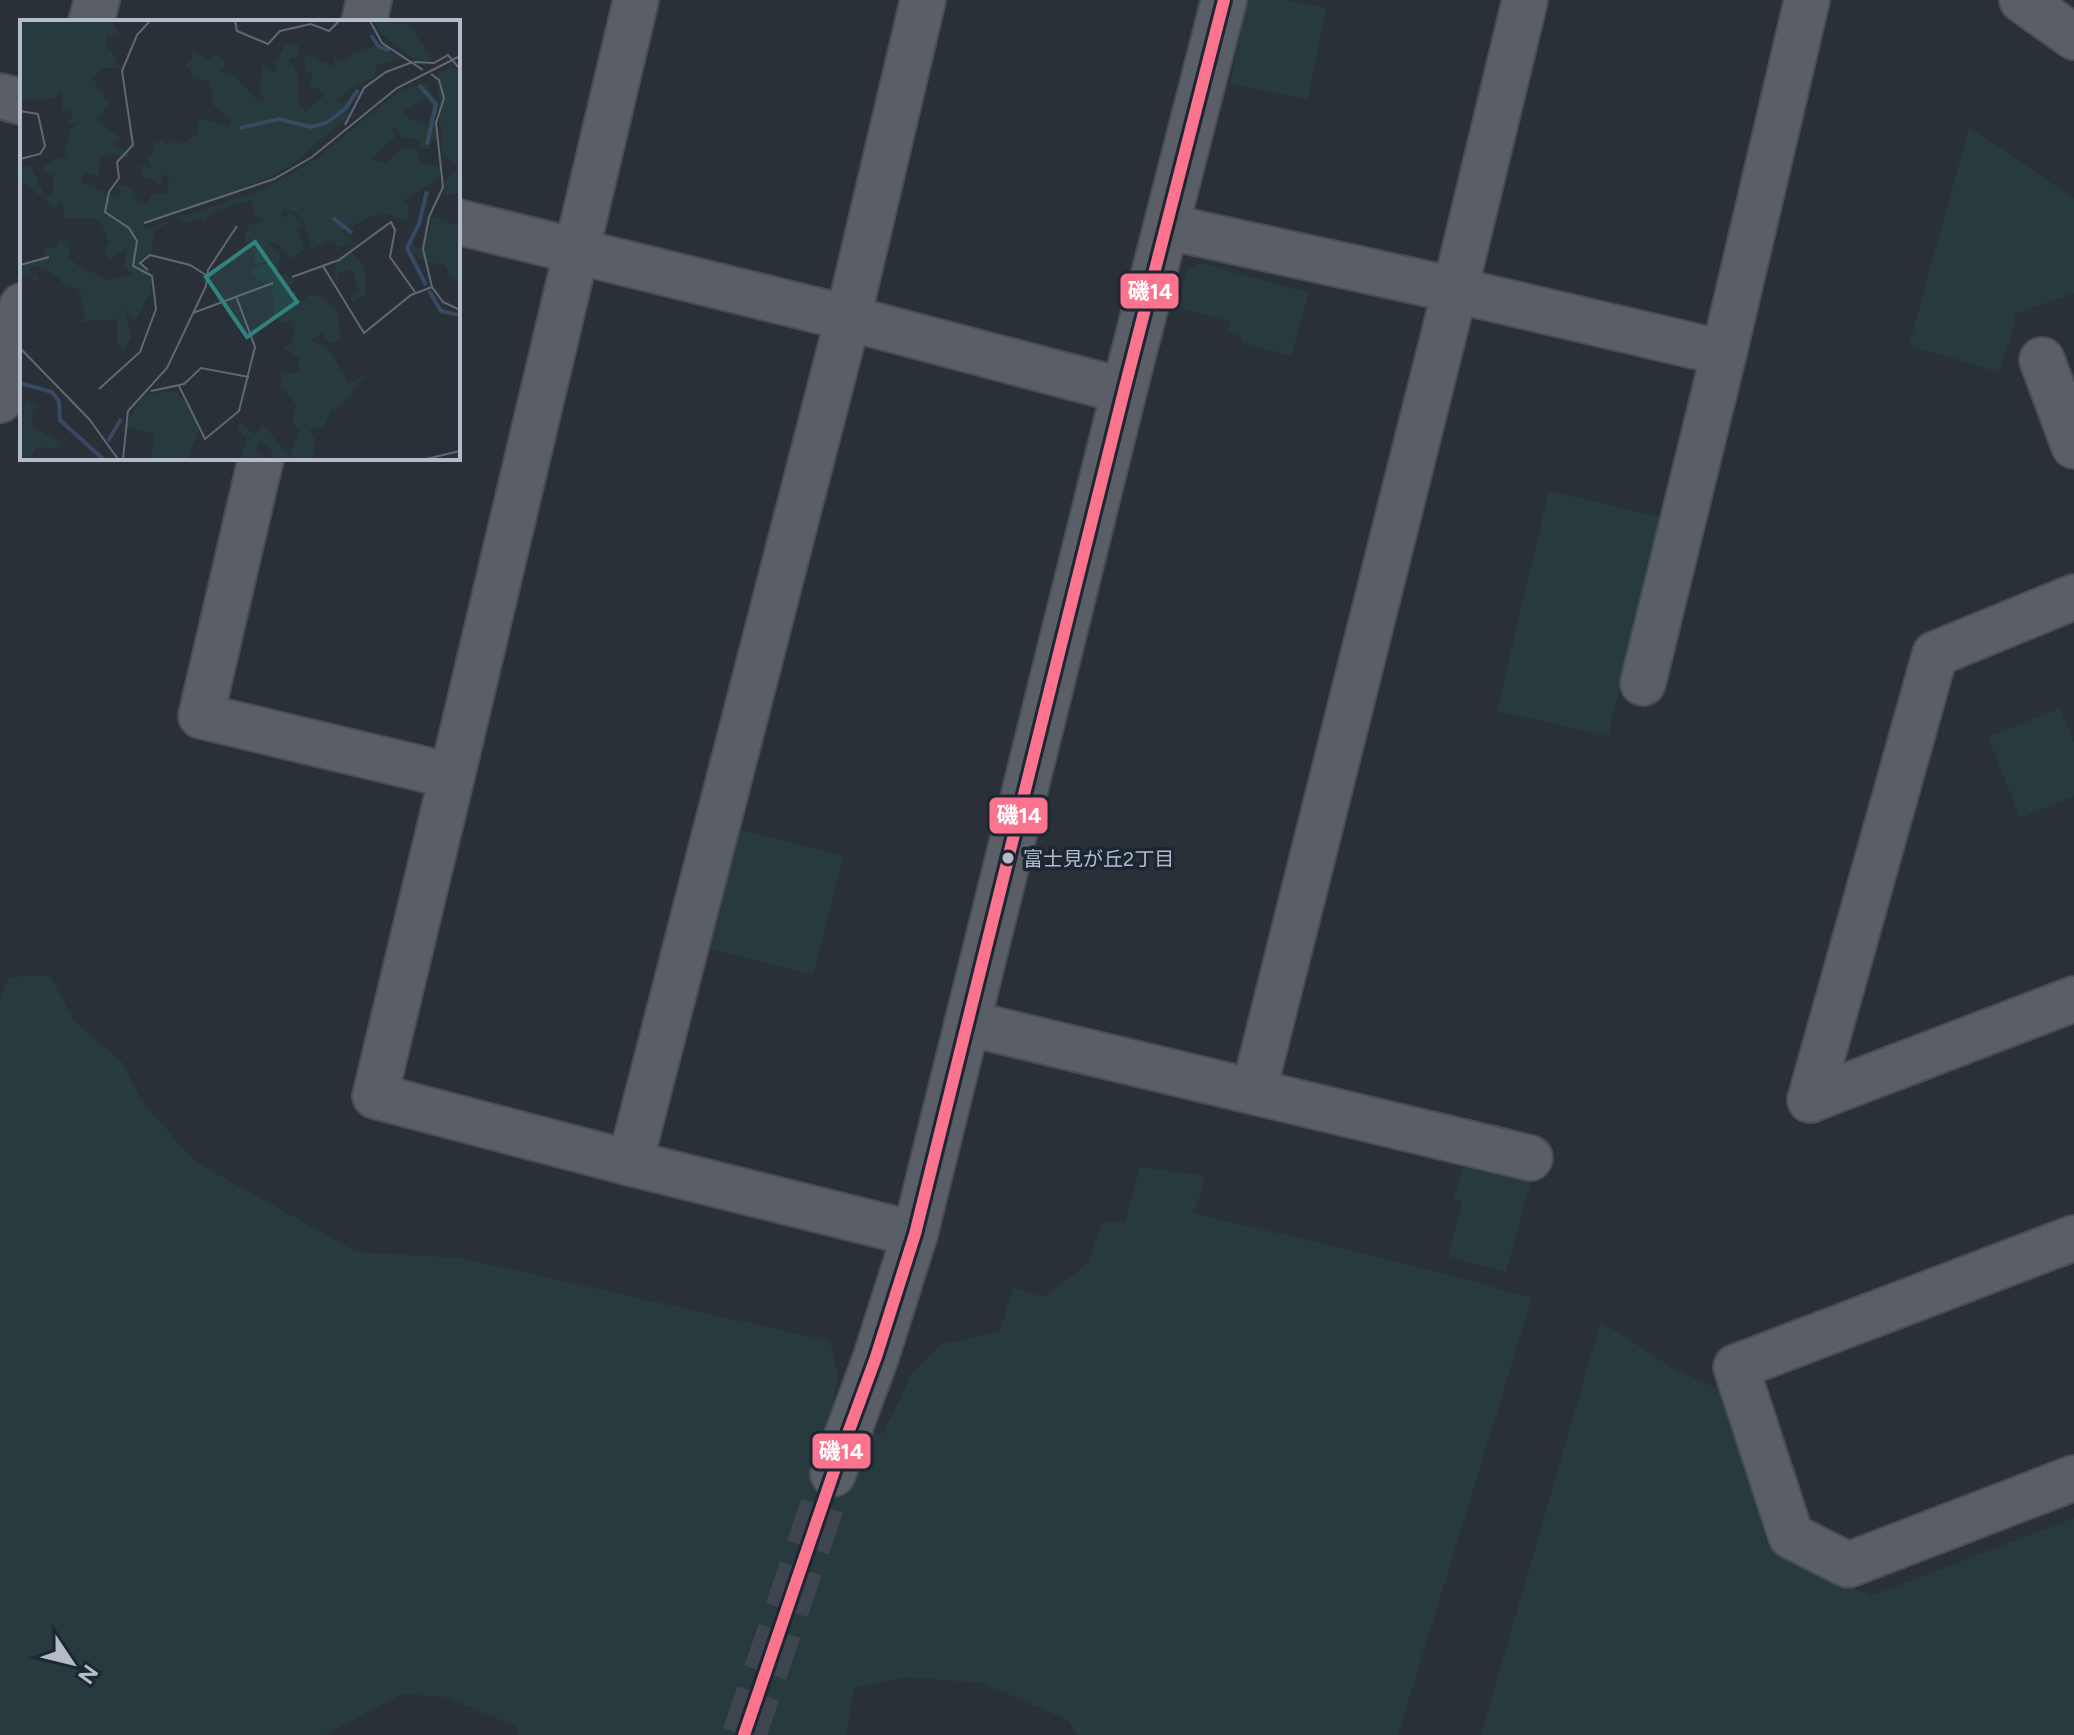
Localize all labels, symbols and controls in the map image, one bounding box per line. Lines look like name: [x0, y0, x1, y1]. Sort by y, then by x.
inset map: [20, 20, 460, 460]
line badge: 磯14: [1119, 272, 1180, 310]
text: 磯14: [1127, 278, 1173, 305]
line badge: 磯14: [988, 796, 1049, 835]
text: 磯14: [996, 802, 1042, 829]
place label: 富士見が丘2丁目: [1023, 847, 1174, 871]
marker: 富士見が丘2丁目: [1000, 850, 1016, 866]
line badge: 磯14: [811, 1432, 872, 1470]
text: 磯14: [818, 1438, 864, 1465]
north arrow: [32, 1623, 112, 1703]
text: N: [72, 1659, 104, 1689]

